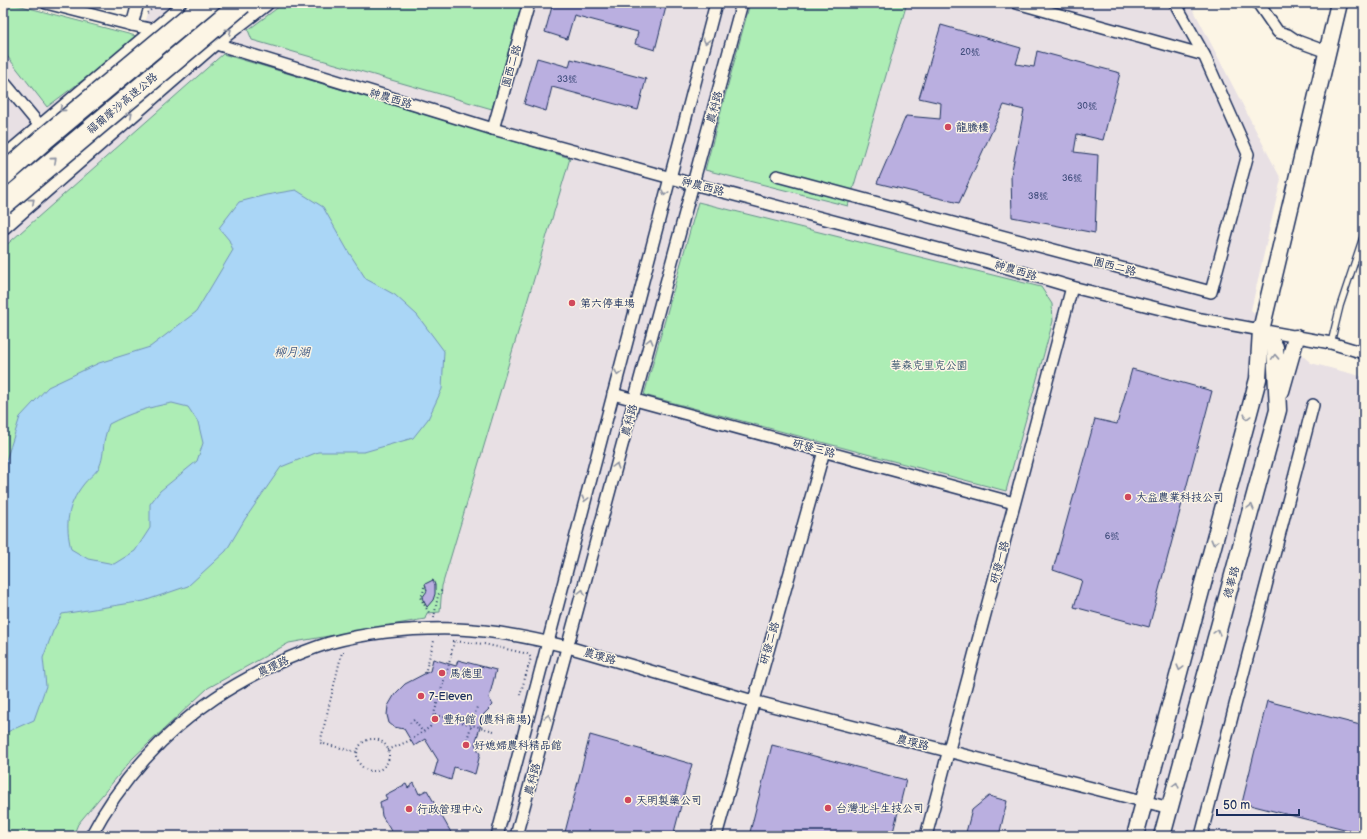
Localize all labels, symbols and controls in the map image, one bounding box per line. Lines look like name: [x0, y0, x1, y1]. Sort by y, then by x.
one-way arrow: [225, 28, 232, 35]
one-way arrow: [702, 37, 711, 44]
street label: 園西二路: [499, 43, 524, 89]
house number: 20號: [960, 47, 980, 58]
street label: 福爾摩沙高速公路: [84, 70, 160, 137]
house number: 33號: [557, 74, 577, 85]
street label: 神農西路: [368, 86, 414, 111]
street label: 農科路: [704, 90, 725, 125]
house number: 30號: [1077, 101, 1097, 112]
one-way arrow: [60, 105, 67, 112]
one-way arrow: [126, 113, 133, 120]
place label: 龍騰樓: [956, 121, 989, 134]
marker: 龍騰樓: [943, 122, 953, 132]
one-way arrow: [49, 158, 56, 165]
house number: 36號: [1062, 173, 1082, 184]
street label: 神農西路: [680, 175, 726, 198]
one-way arrow: [661, 190, 670, 197]
house number: 38號: [1028, 191, 1048, 202]
one-way arrow: [28, 198, 35, 205]
street label: 園西二路: [1092, 255, 1138, 278]
street label: 神農西路: [993, 258, 1039, 283]
place label: 第六停車場: [580, 297, 635, 310]
marker: 第六停車場: [567, 298, 577, 308]
one-way arrow: [646, 338, 654, 344]
water label: 柳月湖: [274, 345, 311, 360]
one-way arrow: [1271, 354, 1280, 360]
park label: 華森克里克公園: [891, 359, 968, 372]
one-way arrow: [614, 370, 623, 377]
street label: 農科路: [619, 403, 640, 438]
one-way arrow: [1244, 413, 1252, 420]
street label: 研發三路: [791, 437, 837, 460]
one-way arrow: [612, 463, 620, 470]
place label: 大益農業科技公司: [1136, 491, 1224, 504]
marker: 大益農業科技公司: [1123, 492, 1133, 502]
one-way arrow: [582, 496, 590, 502]
one-way arrow: [1247, 504, 1255, 510]
house number: 6號: [1105, 531, 1119, 542]
street label: 研發一路: [988, 539, 1011, 585]
one-way arrow: [1210, 539, 1218, 545]
street label: 德華路: [1221, 565, 1242, 600]
one-way arrow: [578, 589, 586, 595]
street label: 研發二路: [757, 620, 782, 666]
one-way arrow: [1213, 629, 1221, 636]
street label: 農環路: [582, 646, 618, 667]
street label: 農環路: [256, 654, 291, 679]
one-way arrow: [1176, 664, 1185, 671]
place label: 馬德里: [450, 667, 483, 680]
marker: 馬德里: [437, 668, 447, 678]
place label: 7-Eleven: [429, 690, 472, 703]
marker: 7-Eleven: [416, 691, 426, 701]
place label: 豐和館 (農科商場): [443, 713, 531, 726]
marker: 豐和館 (農科商場): [430, 714, 440, 724]
one-way arrow: [544, 714, 552, 720]
street label: 農環路: [895, 732, 930, 753]
place label: 好媳婦農科精品館: [474, 739, 562, 752]
marker: 好媳婦農科精品館: [461, 740, 471, 750]
street label: 農科路: [522, 762, 543, 797]
one-way arrow: [1171, 782, 1180, 789]
scale bar: [1217, 791, 1299, 817]
place label: 天明製藥公司: [636, 794, 702, 807]
marker: 天明製藥公司: [623, 795, 633, 805]
text: 50 m: [1223, 798, 1250, 813]
place label: 台灣北斗生技公司: [836, 802, 924, 815]
place label: 行政管理中心: [417, 803, 483, 816]
marker: 台灣北斗生技公司: [823, 803, 833, 813]
marker: 行政管理中心: [404, 804, 414, 814]

